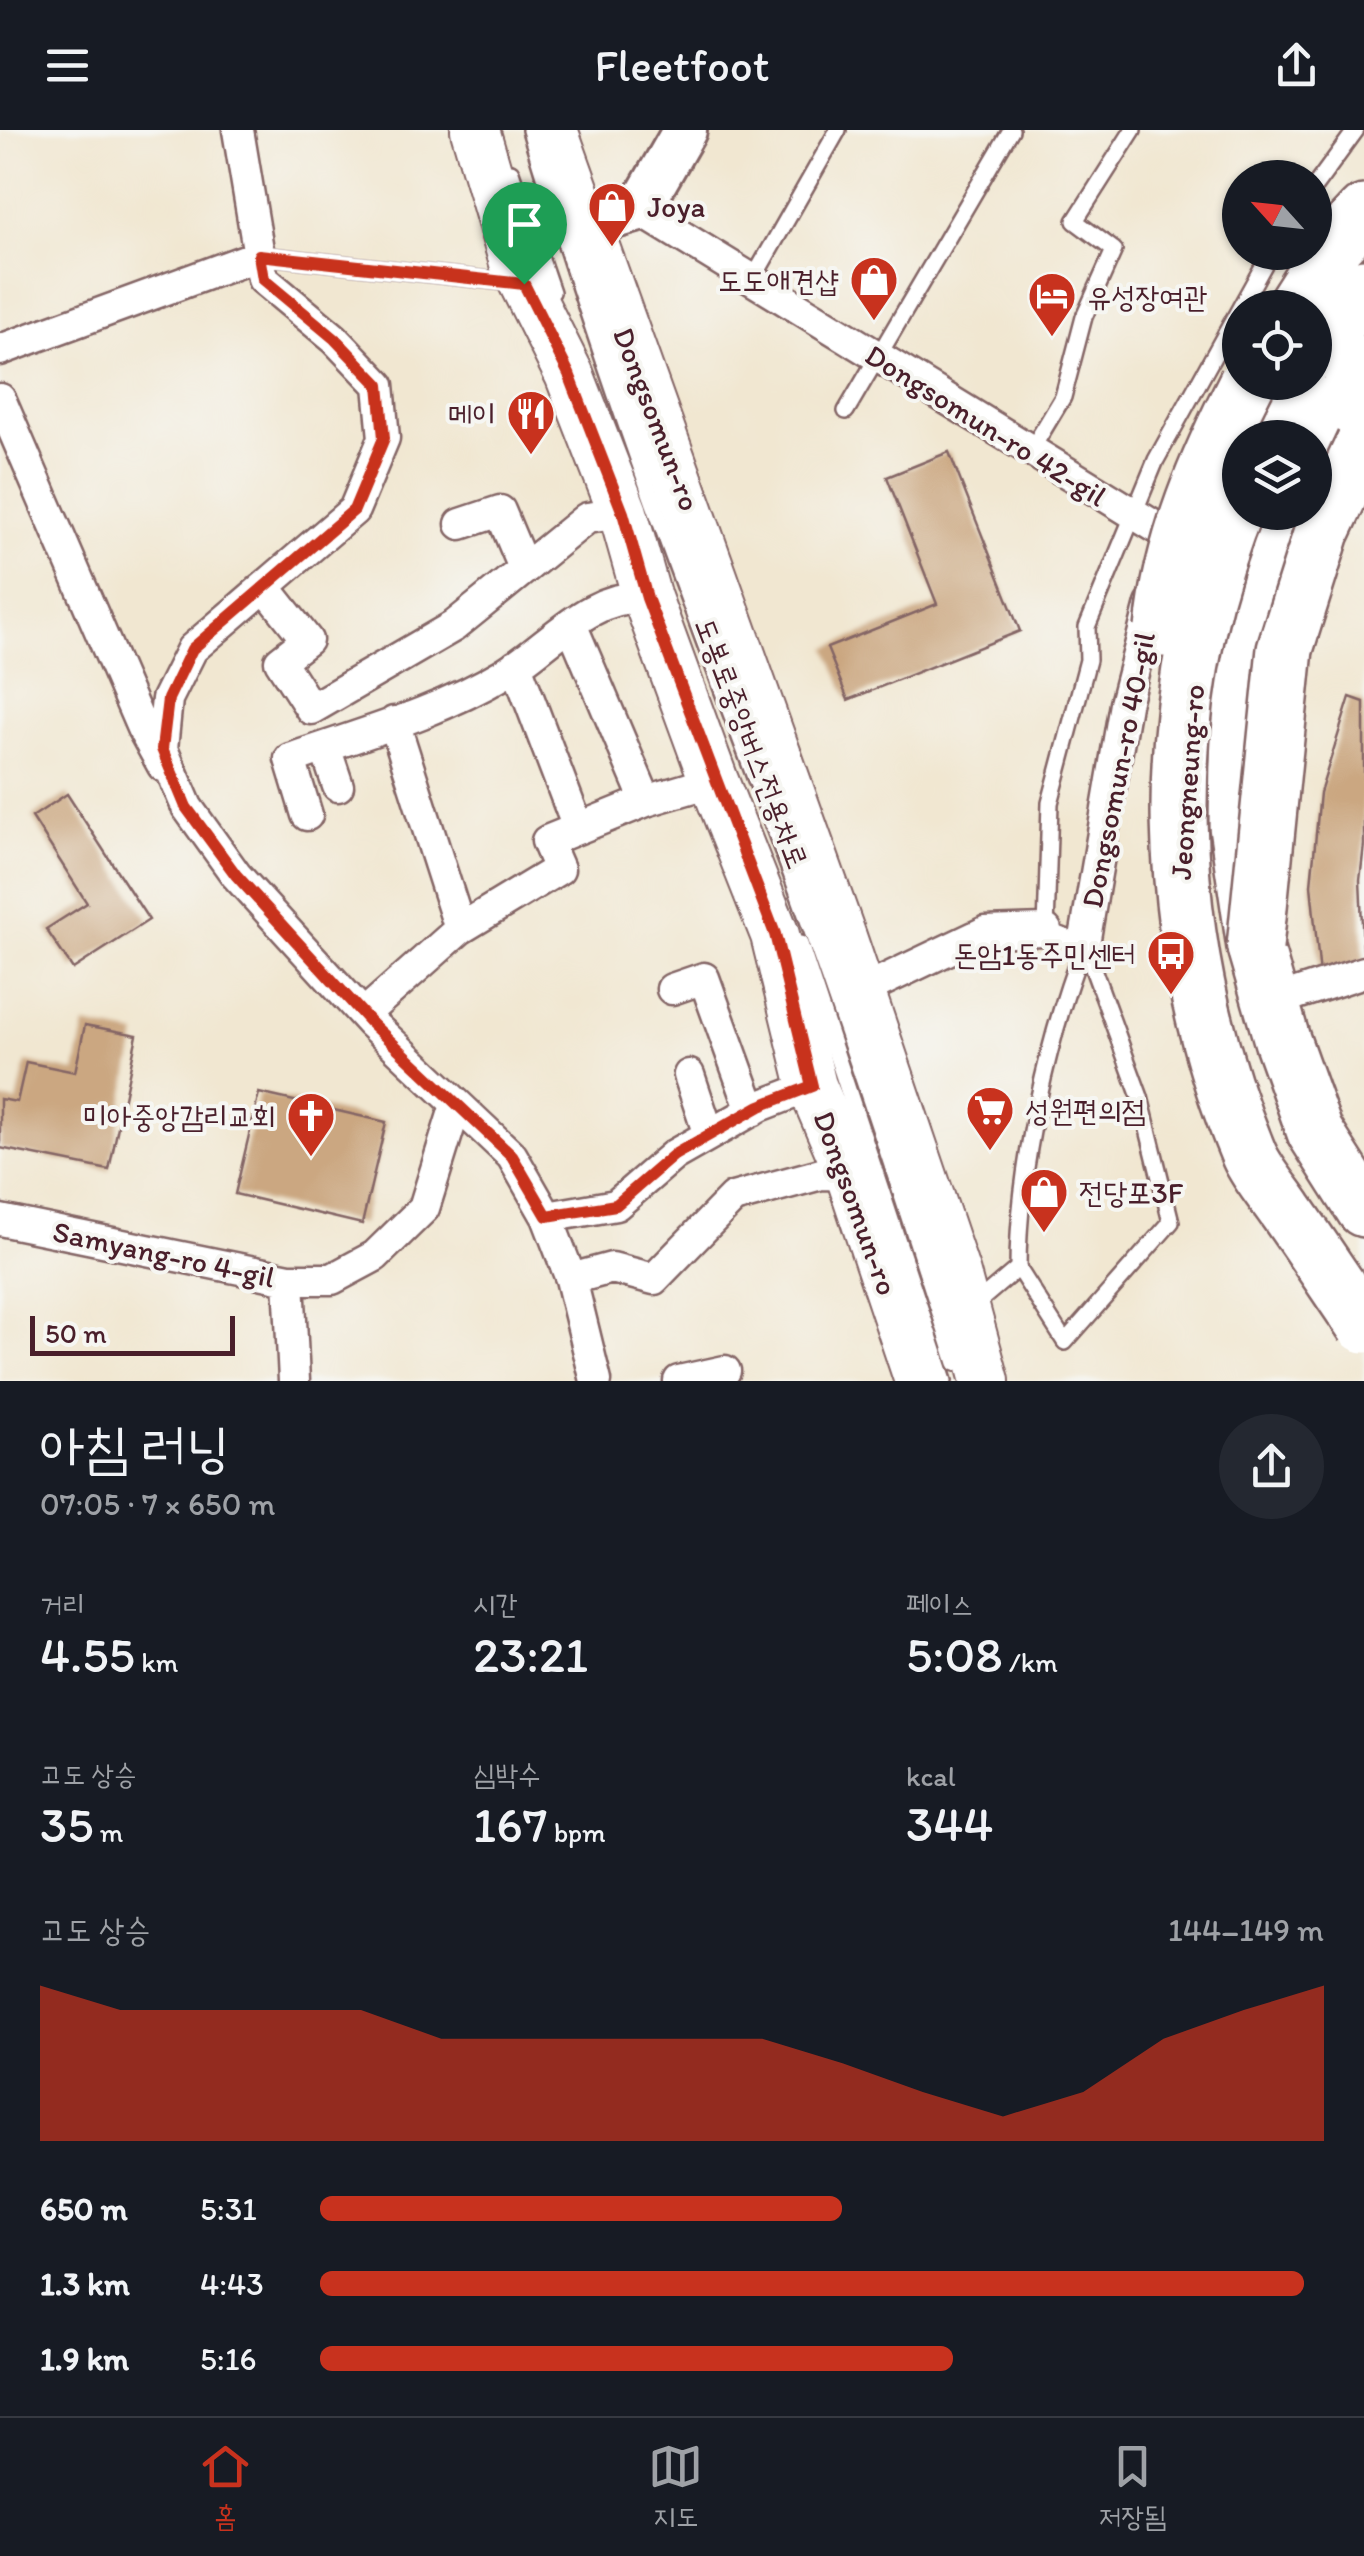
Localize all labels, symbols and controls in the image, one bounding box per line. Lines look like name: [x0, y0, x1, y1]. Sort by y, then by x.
icon: menu: [40, 38, 95, 93]
text: Fleetfoot: [594, 38, 770, 92]
icon: share: [1269, 38, 1324, 93]
north arrow: [1222, 160, 1332, 270]
map controls: [1222, 160, 1332, 530]
shop icon: Joya: [586, 180, 638, 248]
pin: [482, 182, 567, 285]
place label: Joya: [647, 188, 705, 225]
icon: arrive: [497, 197, 552, 252]
shop icon: 도도애견샵: [848, 254, 900, 322]
place label: 도도애견샵: [718, 262, 839, 299]
hotel icon: 유성장여관: [1026, 270, 1078, 338]
place label: 유성장여관: [1087, 278, 1208, 315]
button: locate: [1222, 290, 1332, 400]
street label: Dongsomun-ro: [605, 322, 709, 516]
street label: Dongsomun-ro 42-gil: [859, 336, 1114, 514]
restaurant icon: 메이: [505, 388, 557, 456]
place label: 메이: [448, 396, 496, 433]
button: layers: [1222, 420, 1332, 530]
street label: 도봉로중앙버스전용차로: [687, 612, 817, 874]
street label: Dongsomun-ro 40-gil: [1073, 628, 1163, 911]
street label: Jeongneung-ro: [1162, 683, 1212, 881]
bus stop icon: 돈암1동주민센터: [1145, 928, 1197, 996]
place label: 돈암1동주민센터: [953, 936, 1136, 973]
supermarket icon: 성원편의점: [964, 1084, 1016, 1152]
church icon: 미아중앙감리교회: [285, 1090, 337, 1158]
place label: 성원편의점: [1025, 1092, 1146, 1129]
place label: 미아중앙감리교회: [83, 1098, 276, 1135]
street label: Dongsomun-ro: [806, 1106, 906, 1300]
shop icon: 전당포3F: [1018, 1166, 1070, 1234]
place label: 전당포3F: [1079, 1174, 1184, 1211]
street label: Samyang-ro 4-gil: [50, 1212, 279, 1296]
scale bar: [30, 1311, 235, 1356]
text: 50 m: [45, 1316, 107, 1350]
text: 아침 러닝: [40, 1414, 229, 1480]
button: share: [1219, 1414, 1324, 1519]
text: 07:05 · 7 × 650 m: [40, 1485, 276, 1523]
text: 거리: [40, 1587, 85, 1621]
text: 시간: [473, 1587, 518, 1621]
text: 페이스: [906, 1587, 974, 1621]
text: 4.55: [40, 1624, 135, 1685]
text: 23:21: [473, 1624, 588, 1685]
text: 5:08: [906, 1624, 1003, 1685]
text: km: [135, 1645, 178, 1679]
text: /km: [1003, 1645, 1058, 1679]
text: 고도 상승: [40, 1757, 136, 1791]
text: 심박수: [473, 1757, 541, 1791]
text: kcal: [906, 1759, 956, 1793]
text: 344: [906, 1793, 993, 1854]
text: 35: [40, 1794, 94, 1855]
text: 167: [473, 1794, 547, 1855]
text: m: [94, 1815, 123, 1849]
text: bpm: [547, 1815, 606, 1849]
text: 고도 상승: [40, 1911, 150, 1949]
text: 144–149 m: [1168, 1911, 1324, 1949]
text: 650 m: [40, 2190, 128, 2228]
text: 5:31: [200, 2190, 257, 2228]
text: 1.3 km: [40, 2265, 130, 2303]
text: 4:43: [200, 2265, 264, 2303]
text: 1.9 km: [40, 2340, 129, 2378]
text: 5:16: [200, 2340, 256, 2378]
tab: 홈: [198, 2439, 253, 2536]
tab: 지도: [648, 2439, 703, 2536]
tab: 저장됨: [1099, 2439, 1166, 2536]

